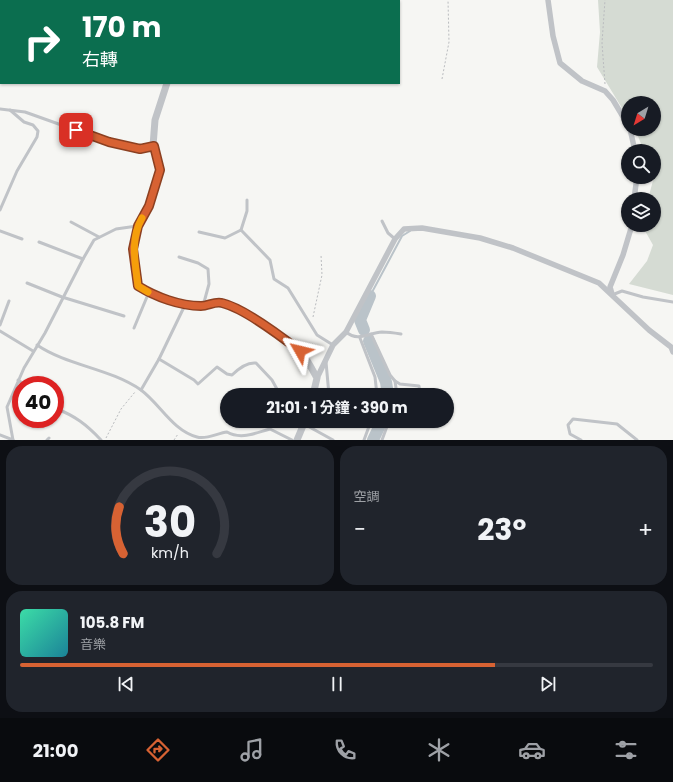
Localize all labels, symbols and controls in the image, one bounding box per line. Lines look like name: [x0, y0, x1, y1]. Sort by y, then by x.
text: 170 m: [82, 8, 161, 47]
icon: right: [16, 16, 68, 68]
text: 右轉: [82, 47, 118, 72]
north arrow: [621, 96, 661, 136]
map controls: [621, 96, 661, 232]
pin: [59, 113, 93, 147]
icon: arrive: [65, 119, 87, 141]
button: search: [621, 144, 661, 184]
button: layers: [621, 192, 661, 232]
position arrow: [279, 330, 321, 372]
speed limit sign: 40: [12, 376, 64, 428]
text: 21:01 · 1 分鐘 · 390 m: [266, 397, 408, 418]
text: 空調: [354, 487, 380, 506]
text: 30: [144, 492, 196, 551]
text: 23°: [477, 508, 526, 551]
text: −: [354, 514, 366, 545]
text: +: [638, 514, 653, 545]
text: km/h: [151, 542, 189, 562]
text: 105.8 FM: [80, 612, 144, 633]
text: 音樂: [80, 635, 106, 654]
icon: previous: [115, 673, 137, 695]
icon: pause: [326, 673, 348, 695]
icon: next: [537, 673, 559, 695]
icon: directions: [144, 736, 172, 764]
icon: music: [238, 736, 266, 764]
icon: phone: [331, 736, 359, 764]
icon: climate: [425, 736, 453, 764]
icon: car: [518, 736, 546, 764]
icon: filters: [612, 736, 640, 764]
text: 21:00: [33, 738, 78, 763]

